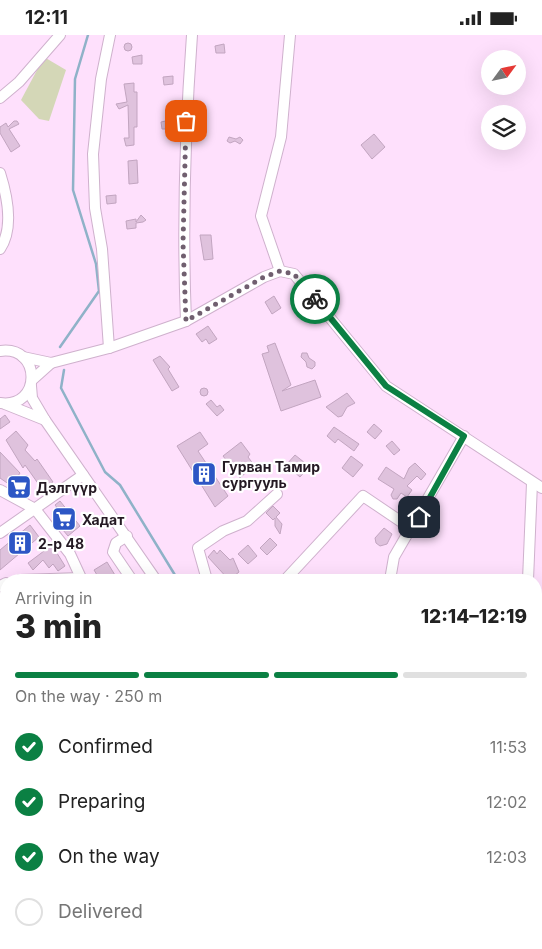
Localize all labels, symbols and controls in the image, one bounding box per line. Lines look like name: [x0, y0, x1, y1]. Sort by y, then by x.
text: 12:11: [25, 6, 68, 29]
north arrow: [481, 50, 526, 95]
map controls: [481, 50, 526, 150]
pin: [165, 100, 207, 142]
button: layers: [481, 105, 526, 150]
icon: bag: [172, 107, 200, 135]
courier: [290, 274, 340, 324]
icon: bike: [301, 285, 329, 313]
place label: Гурван Тамир сургууль: [222, 458, 320, 491]
building icon: Гурван Тамир сургууль: [191, 461, 217, 487]
supermarket icon: Дэлгүүр: [6, 474, 32, 500]
place label: Дэлгүүр: [36, 479, 97, 496]
pin: [398, 496, 440, 538]
icon: home: [405, 503, 433, 531]
supermarket icon: Хадат: [51, 506, 77, 532]
place label: Хадат: [82, 511, 124, 528]
building icon: 2-р 48: [7, 530, 33, 556]
place label: 2-р 48: [38, 535, 84, 552]
text: Arriving in: [15, 588, 92, 608]
text: 12:14–12:19: [421, 605, 527, 628]
text: 3 min: [15, 607, 102, 646]
text: On the way · 250 m: [15, 686, 162, 706]
icon: check: [15, 733, 43, 761]
text: Confirmed: [58, 735, 153, 758]
text: 11:53: [490, 737, 527, 757]
icon: check: [15, 788, 43, 816]
text: Preparing: [58, 790, 145, 813]
text: 12:02: [486, 792, 527, 812]
icon: check: [15, 843, 43, 871]
text: On the way: [58, 845, 160, 868]
text: 12:03: [486, 847, 527, 867]
text: Delivered: [58, 900, 143, 923]

